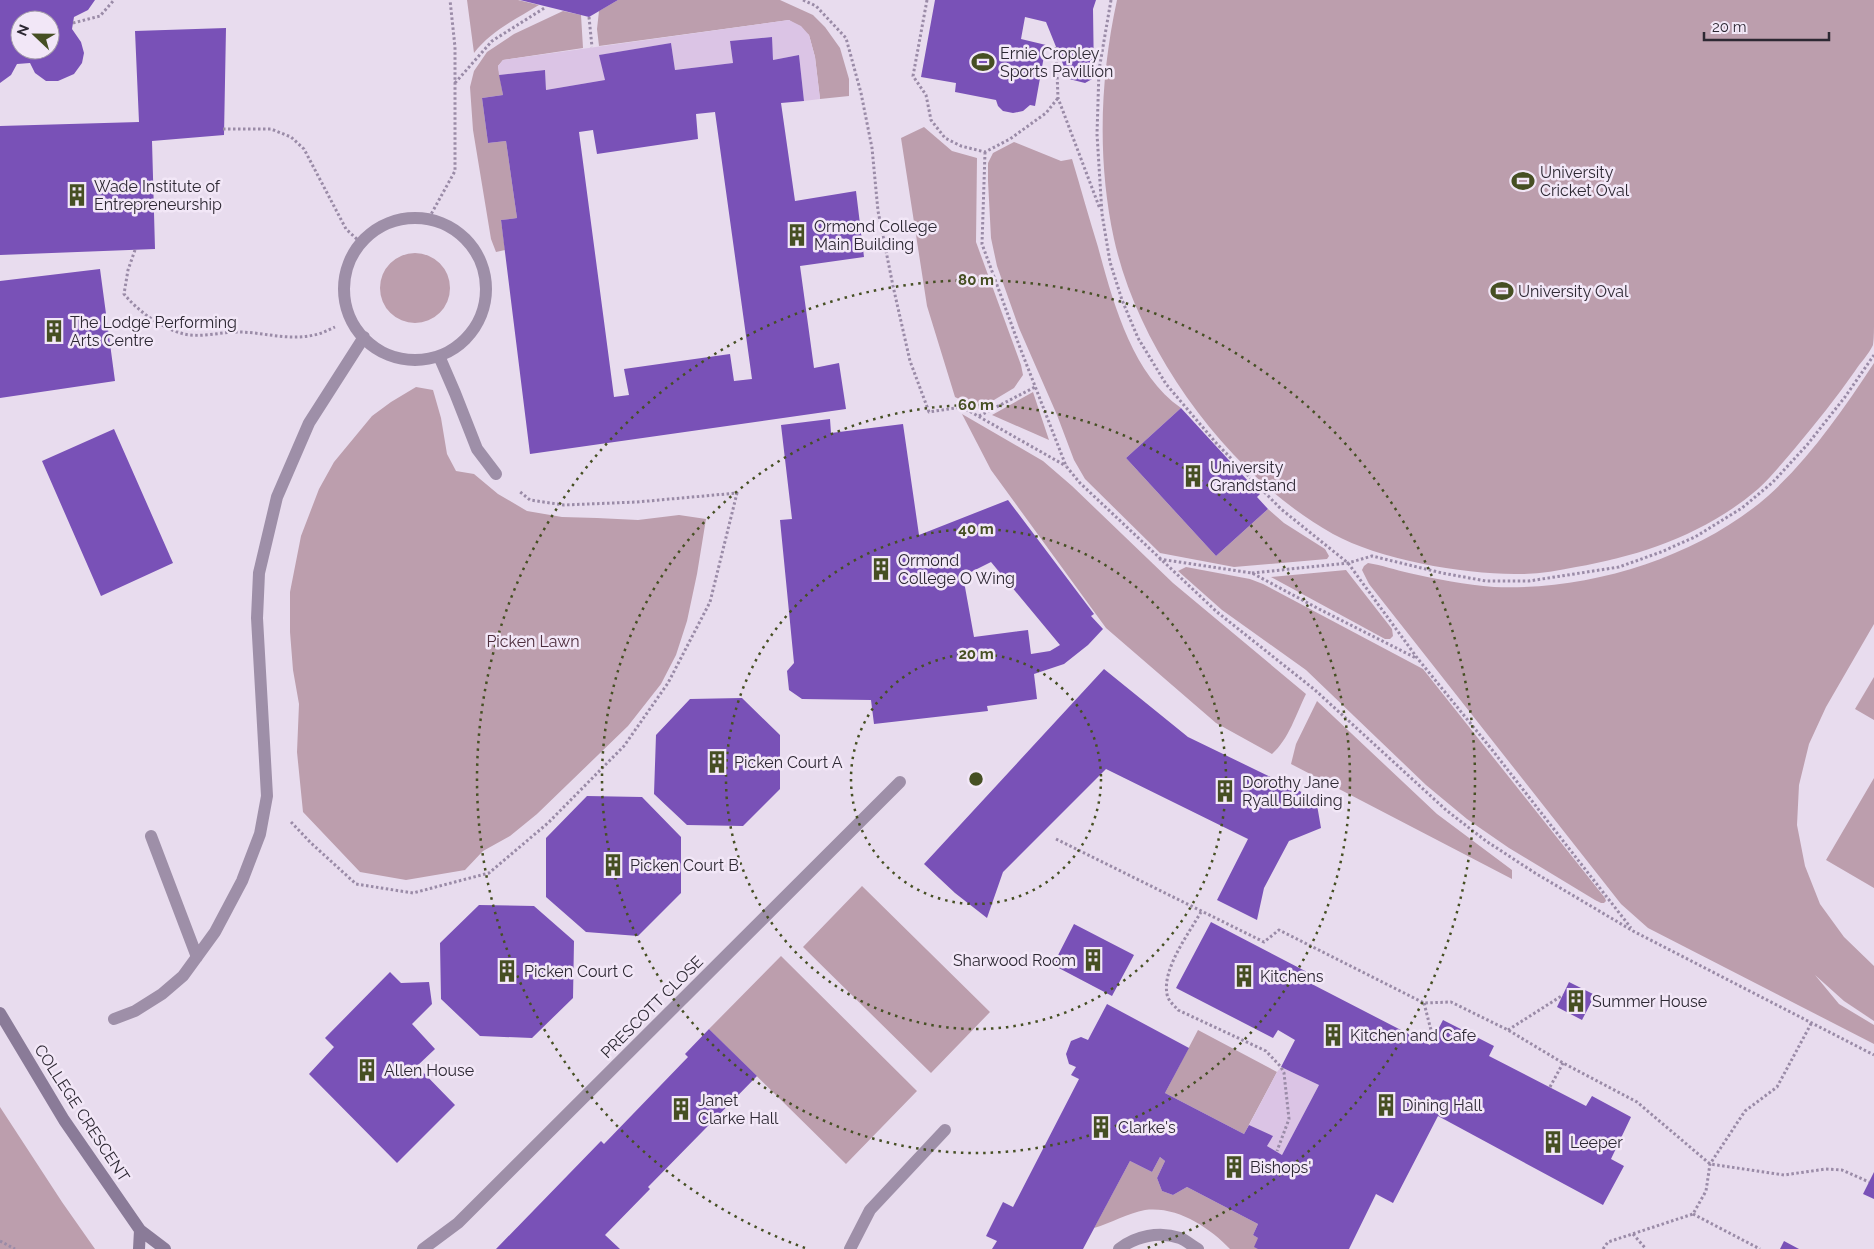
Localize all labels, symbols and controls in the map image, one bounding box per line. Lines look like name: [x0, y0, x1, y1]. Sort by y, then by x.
north arrow: [10, 10, 60, 60]
scale bar: [1704, 10, 1829, 42]
text: 20 m: [1712, 18, 1747, 36]
text: N: [14, 22, 32, 38]
place label: Ernie Cropley Sports Pavillion: [1000, 44, 1113, 81]
sports icon: Ernie Cropley Sports Pavillion: [970, 49, 996, 75]
place label: University Cricket Oval: [1540, 163, 1630, 200]
sports icon: University Cricket Oval: [1510, 168, 1536, 194]
place label: Wade Institute of Entrepreneurship: [94, 177, 222, 214]
building icon: Wade Institute of Entrepreneurship: [64, 182, 90, 208]
place label: Ormond College Main Building: [814, 217, 937, 254]
building icon: Ormond College Main Building: [784, 222, 810, 248]
text: 80 m: [958, 271, 994, 289]
sports icon: University Oval: [1489, 278, 1515, 304]
place label: University Oval: [1518, 282, 1629, 301]
place label: The Lodge Performing Arts Centre: [70, 313, 237, 350]
building icon: The Lodge Performing Arts Centre: [41, 318, 67, 344]
text: 60 m: [958, 396, 994, 414]
place label: University Grandstand: [1210, 458, 1296, 495]
building icon: University Grandstand: [1180, 463, 1206, 489]
text: 40 m: [958, 520, 994, 538]
place label: Ormond College O Wing: [898, 551, 1015, 588]
building icon: Ormond College O Wing: [868, 556, 894, 582]
park label: Picken Lawn: [486, 632, 580, 651]
text: 20 m: [958, 645, 994, 663]
building icon: Picken Court A: [704, 749, 730, 775]
place label: Picken Court A: [734, 753, 843, 772]
centre of rings: [967, 770, 985, 788]
place label: Dorothy Jane Ryall Building: [1242, 773, 1343, 810]
building icon: Dorothy Jane Ryall Building: [1212, 778, 1238, 804]
building icon: Picken Court B: [600, 852, 626, 878]
place label: Picken Court B: [630, 856, 739, 875]
building icon: Sharwood Room: [1080, 947, 1106, 973]
place label: Sharwood Room: [953, 951, 1076, 970]
street label: PRESCOTT CLOSE: [597, 952, 707, 1062]
building icon: Picken Court C: [494, 958, 520, 984]
place label: Picken Court C: [524, 962, 633, 981]
building icon: Kitchens: [1231, 963, 1257, 989]
place label: Kitchens: [1260, 967, 1324, 986]
building icon: Summer House: [1563, 988, 1589, 1014]
place label: Summer House: [1592, 992, 1707, 1011]
building icon: Kitchen and Cafe: [1320, 1022, 1346, 1048]
place label: Kitchen and Cafe: [1350, 1026, 1476, 1045]
street label: COLLEGE CRESCENT: [30, 1041, 134, 1185]
building icon: Allen House: [354, 1057, 380, 1083]
place label: Allen House: [384, 1061, 474, 1080]
place label: Janet Clarke Hall: [698, 1091, 779, 1128]
building icon: Dining Hall: [1373, 1092, 1399, 1118]
building icon: Janet Clarke Hall: [668, 1096, 694, 1122]
place label: Dining Hall: [1402, 1096, 1483, 1115]
building icon: Clarke's: [1088, 1114, 1114, 1140]
place label: Clarke's: [1118, 1118, 1176, 1137]
building icon: Leeper: [1540, 1129, 1566, 1155]
place label: Leeper: [1570, 1133, 1623, 1152]
building icon: Bishops': [1221, 1154, 1247, 1180]
place label: Bishops': [1250, 1158, 1311, 1177]

